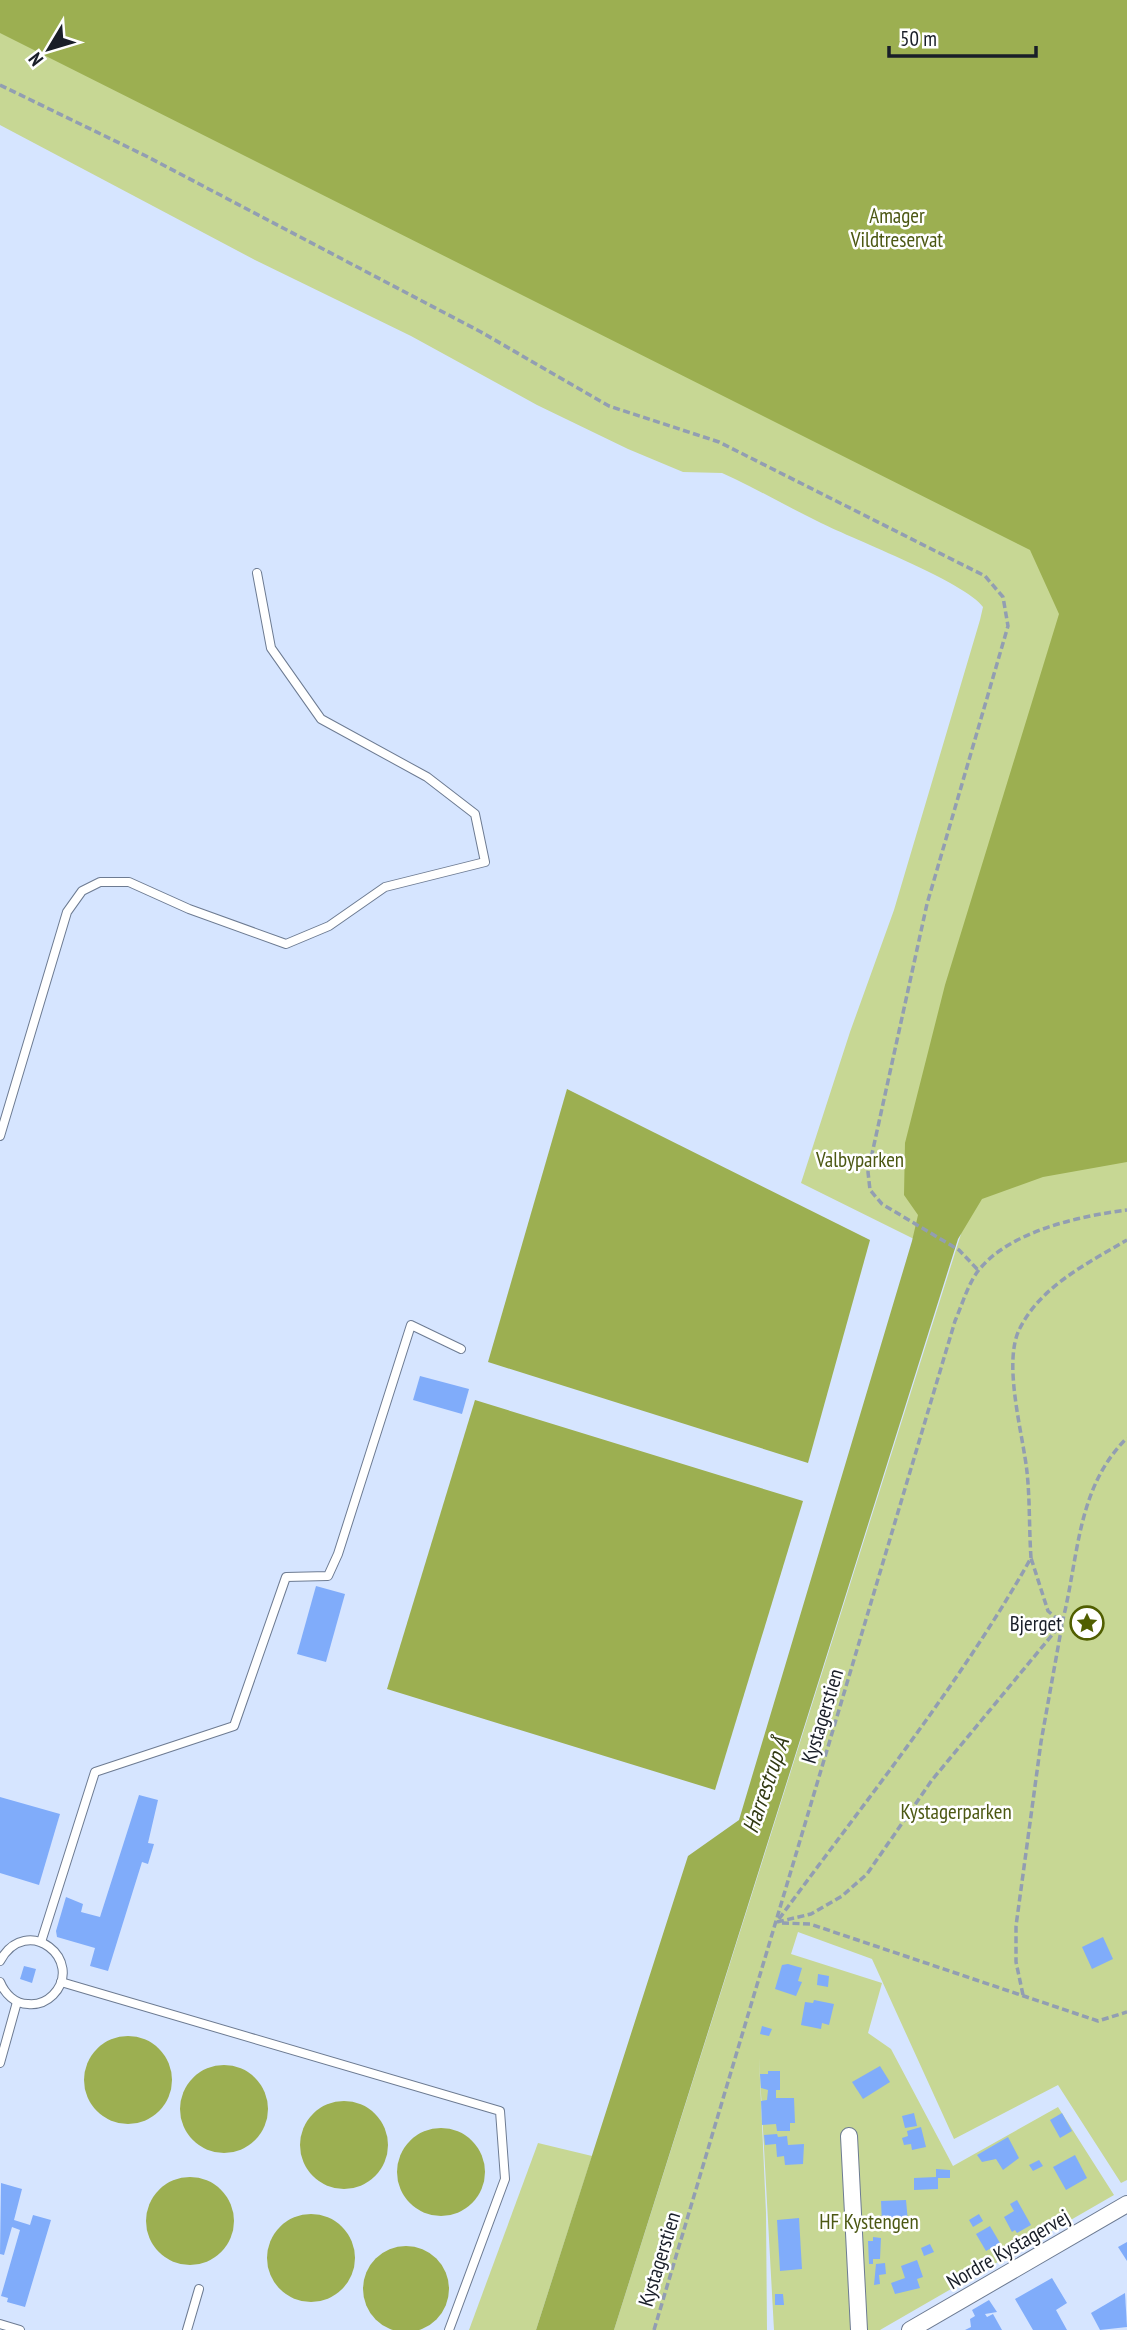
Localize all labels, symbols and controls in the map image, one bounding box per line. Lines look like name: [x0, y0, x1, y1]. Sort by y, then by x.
north arrow: [14, 14, 84, 84]
scale bar: [889, 14, 1036, 58]
text: 50 m: [900, 25, 937, 52]
text: N: [23, 48, 48, 71]
park label: Amager Vildtreservat: [850, 202, 943, 253]
park label: Valbyparken: [815, 1146, 904, 1173]
place icon: Bjerget: [1068, 1604, 1106, 1642]
place label: Bjerget: [1010, 1610, 1062, 1637]
street label: Kystagerstien: [795, 1665, 849, 1767]
water label: Harrestrup Å: [735, 1731, 796, 1837]
park label: Kystagerparken: [900, 1798, 1012, 1825]
street label: Nordre Kystagervej: [942, 2203, 1074, 2295]
street label: Kystagerstien: [632, 2208, 686, 2310]
park label: HF Kystengen: [819, 2208, 919, 2235]

